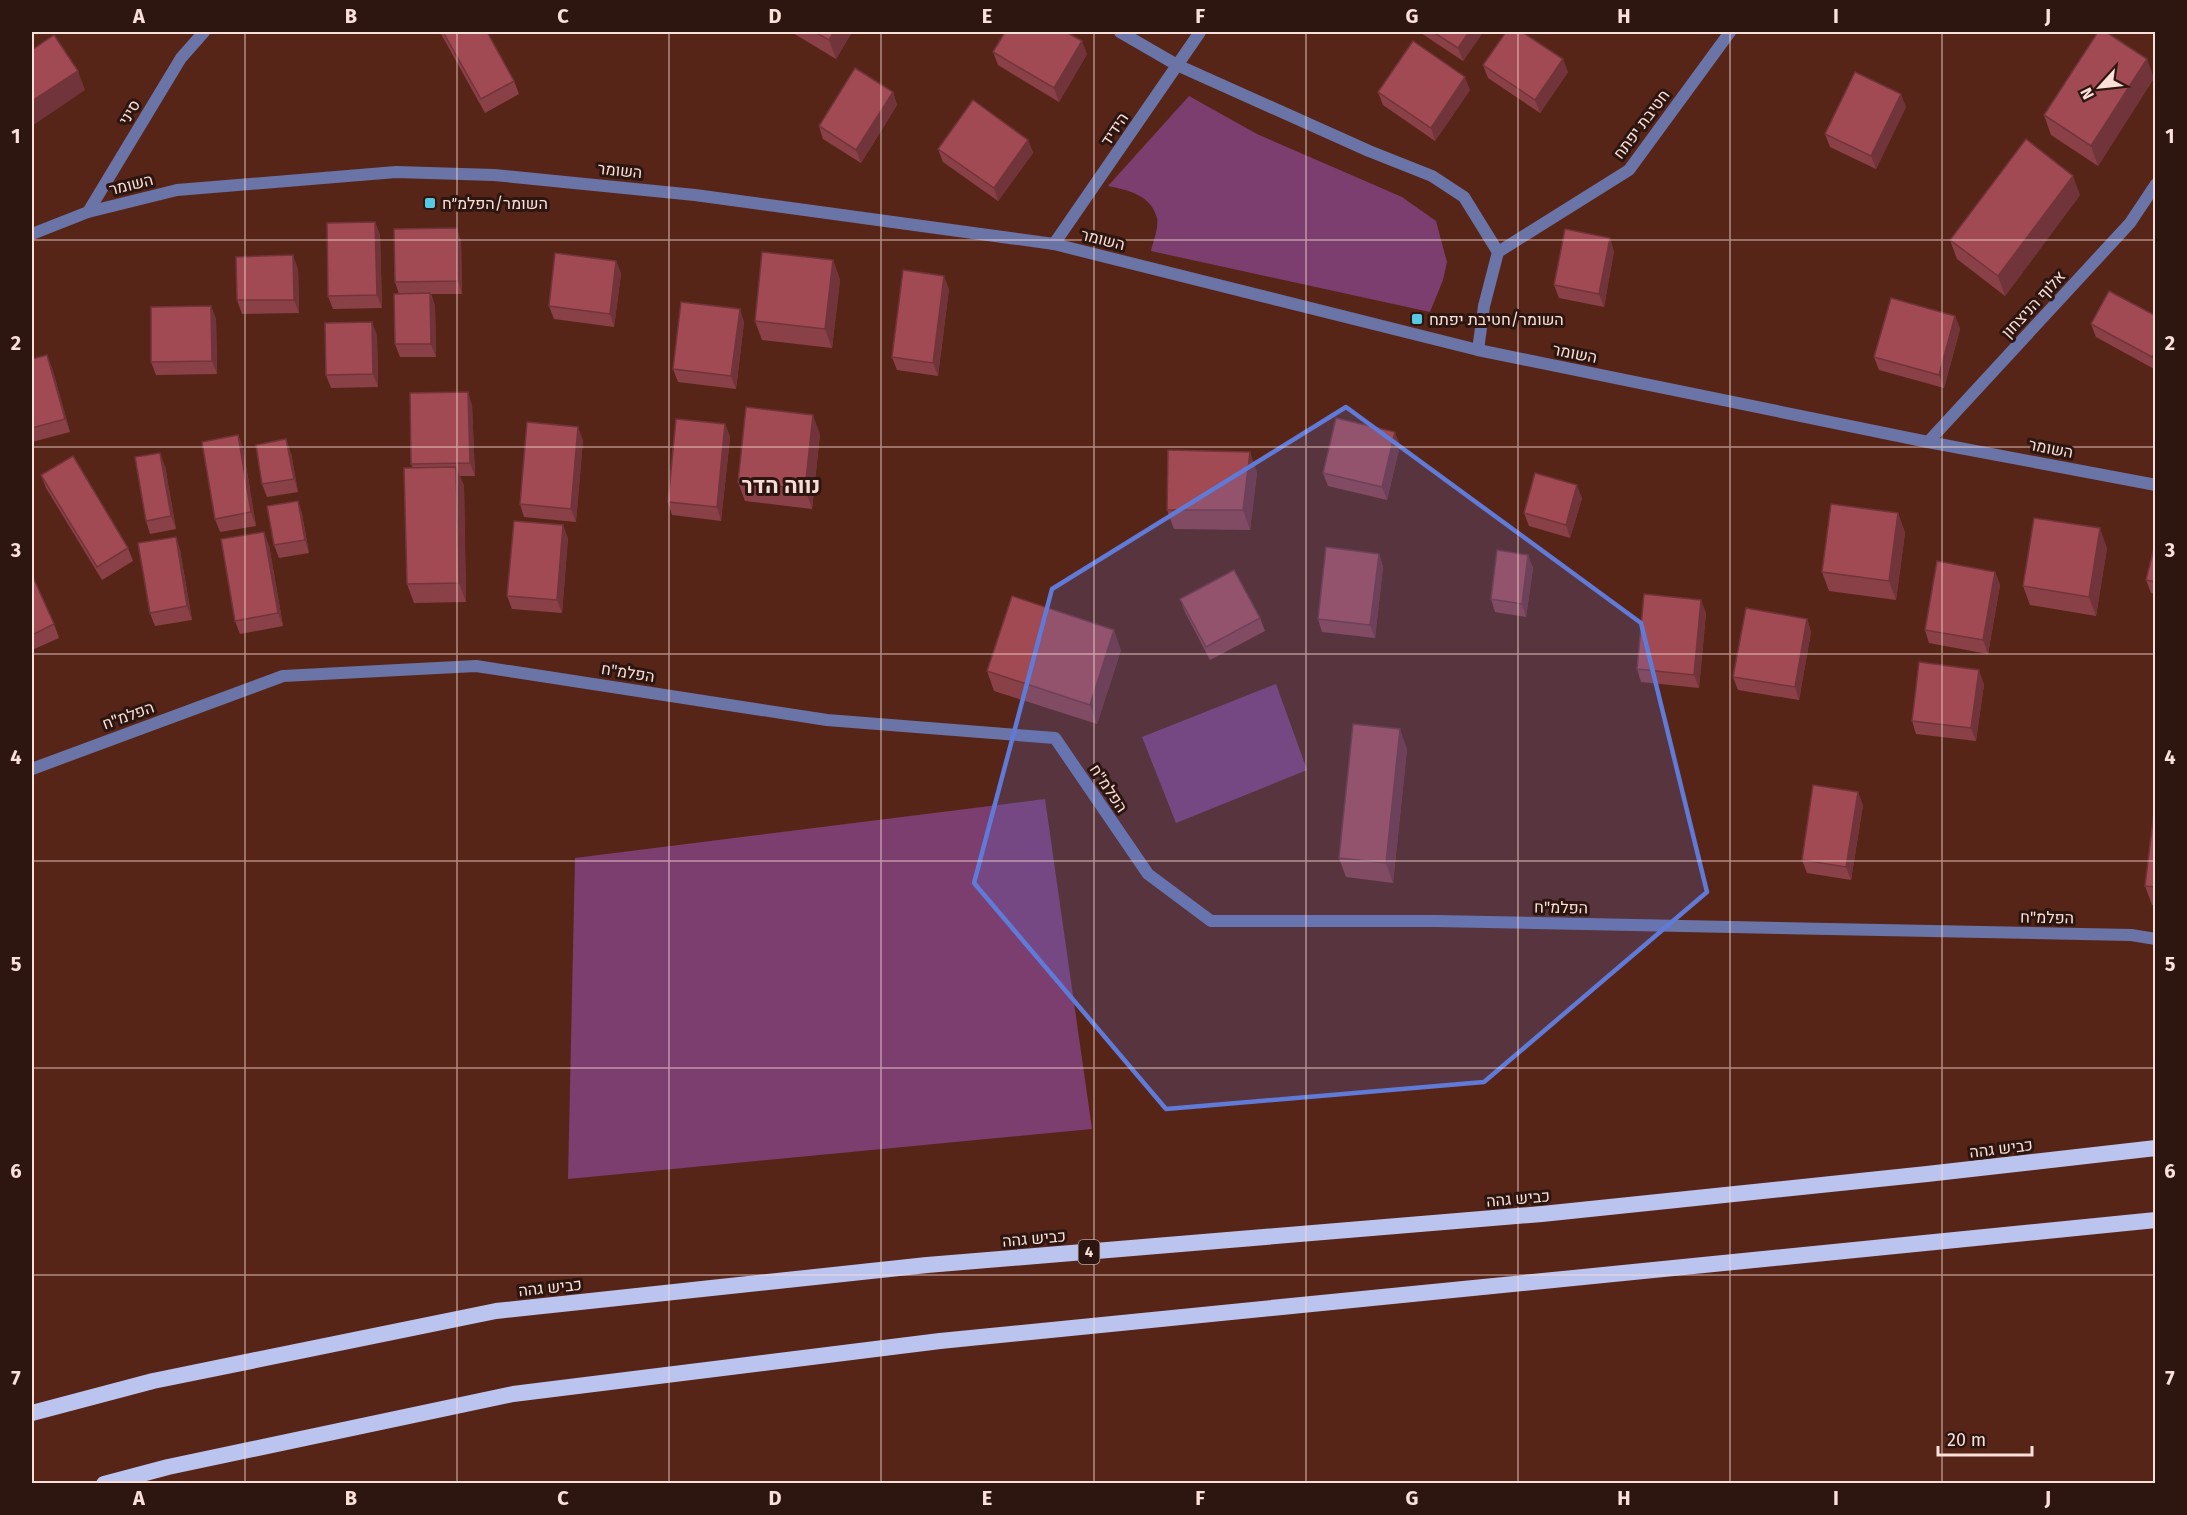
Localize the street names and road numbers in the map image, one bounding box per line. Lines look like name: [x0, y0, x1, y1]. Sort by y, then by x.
street label: חטיבת יפתח: [1609, 86, 1674, 163]
street label: סיני: [115, 96, 144, 128]
street label: הידיד: [1097, 109, 1132, 149]
street label: השומר: [597, 159, 643, 182]
street label: השומר: [107, 170, 155, 199]
street label: השומר: [1079, 225, 1127, 254]
street label: אלוף הניצחון: [1998, 267, 2069, 342]
street label: השומר: [1551, 340, 1599, 367]
street label: השומר: [2027, 435, 2075, 462]
street label: הפלמ"ח: [600, 659, 656, 686]
street label: הפלמ"ח: [100, 697, 157, 734]
street label: הפלמ"ח: [1086, 761, 1132, 816]
street label: הפלמ"ח: [1534, 898, 1588, 917]
street label: הפלמ"ח: [2020, 908, 2074, 927]
street label: כביש גהה: [1968, 1135, 2034, 1162]
street label: כביש גהה: [1485, 1186, 1551, 1211]
street label: כביש גהה: [1001, 1226, 1067, 1251]
road number: 4: [1078, 1240, 1100, 1264]
street label: כביש גהה: [517, 1275, 583, 1300]

